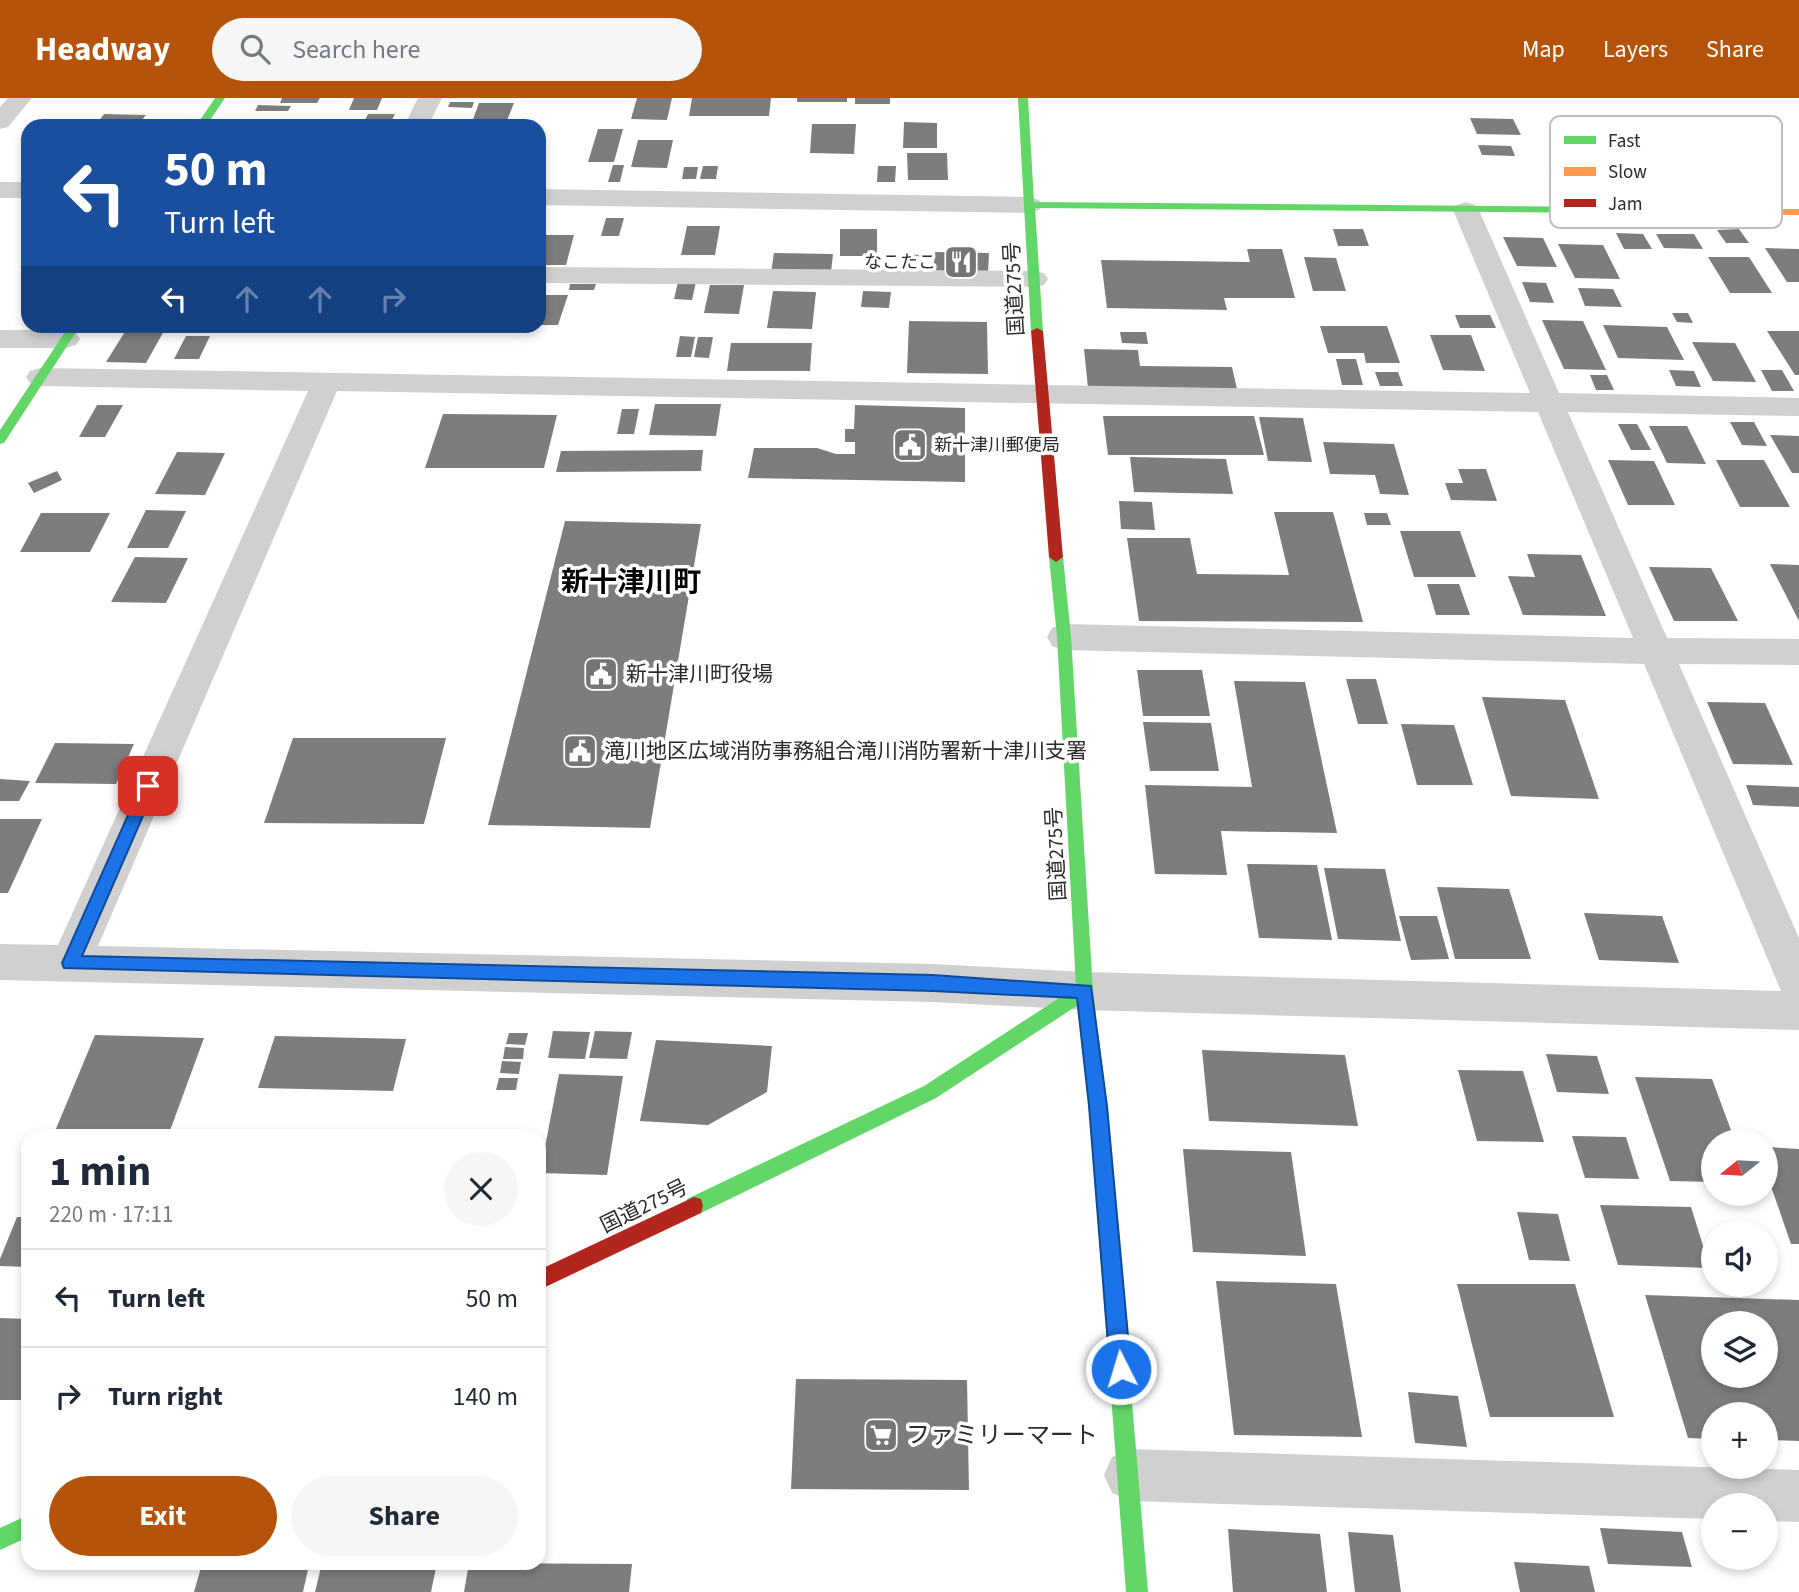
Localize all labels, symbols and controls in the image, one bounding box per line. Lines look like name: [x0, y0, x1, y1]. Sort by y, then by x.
search box: [212, 18, 702, 81]
text: Headway: [35, 26, 170, 73]
icon: search: [236, 30, 274, 68]
text: Search here: [292, 31, 420, 68]
text: Map: [1522, 32, 1565, 67]
text: Layers: [1603, 32, 1668, 67]
text: Share: [1706, 32, 1764, 67]
legend: [1550, 116, 1782, 228]
text: Fast: [1608, 128, 1641, 155]
text: 50 m: [164, 135, 268, 205]
icon: left: [49, 147, 140, 238]
text: Slow: [1608, 159, 1647, 186]
text: Jam: [1608, 191, 1642, 218]
text: Turn left: [164, 200, 275, 246]
street label: 国道275号: [997, 241, 1031, 337]
restaurant icon: なこたこ: [942, 243, 980, 281]
place label: なこたこ: [864, 250, 936, 275]
icon: left: [155, 280, 193, 318]
icon: ahead: [228, 280, 266, 318]
icon: ahead: [301, 280, 339, 318]
icon: right: [374, 280, 412, 318]
public building icon: 新十津川郵便局: [891, 426, 929, 464]
place label: 新十津川郵便局: [934, 433, 1060, 458]
district label: 新十津川町: [561, 562, 701, 602]
public building icon: 新十津川町役場: [582, 655, 620, 693]
place label: 新十津川町役場: [626, 659, 773, 689]
public building icon: 滝川地区広域消防事務組合滝川消防署新十津川支署: [561, 732, 599, 770]
place label: 滝川地区広域消防事務組合滝川消防署新十津川支署: [604, 736, 1087, 766]
pin: [118, 756, 178, 816]
icon: arrive: [129, 767, 167, 805]
street label: 国道275号: [1039, 806, 1073, 902]
north arrow: [1701, 1129, 1778, 1206]
map controls: [1701, 1129, 1778, 1570]
text: 1 min: [49, 1142, 151, 1202]
button: close: [444, 1152, 518, 1226]
street label: 国道275号: [595, 1172, 693, 1240]
text: 220 m · 17:11: [49, 1198, 173, 1231]
button: sound: [1701, 1220, 1778, 1297]
icon: left: [49, 1279, 87, 1317]
text: Turn left: [108, 1280, 205, 1317]
text: 50 m: [465, 1280, 518, 1317]
button: layers: [1701, 1311, 1778, 1388]
position arrow: [1084, 1332, 1158, 1406]
icon: right: [49, 1377, 87, 1415]
text: Turn right: [108, 1378, 223, 1415]
text: 140 m: [452, 1378, 518, 1415]
button: +: [1701, 1402, 1778, 1479]
supermarket icon: ファミリーマート: [862, 1416, 900, 1454]
place label: ファミリーマート: [906, 1418, 1098, 1453]
button: Exit: [49, 1476, 277, 1556]
button: Share: [291, 1476, 518, 1556]
button: −: [1701, 1493, 1778, 1570]

